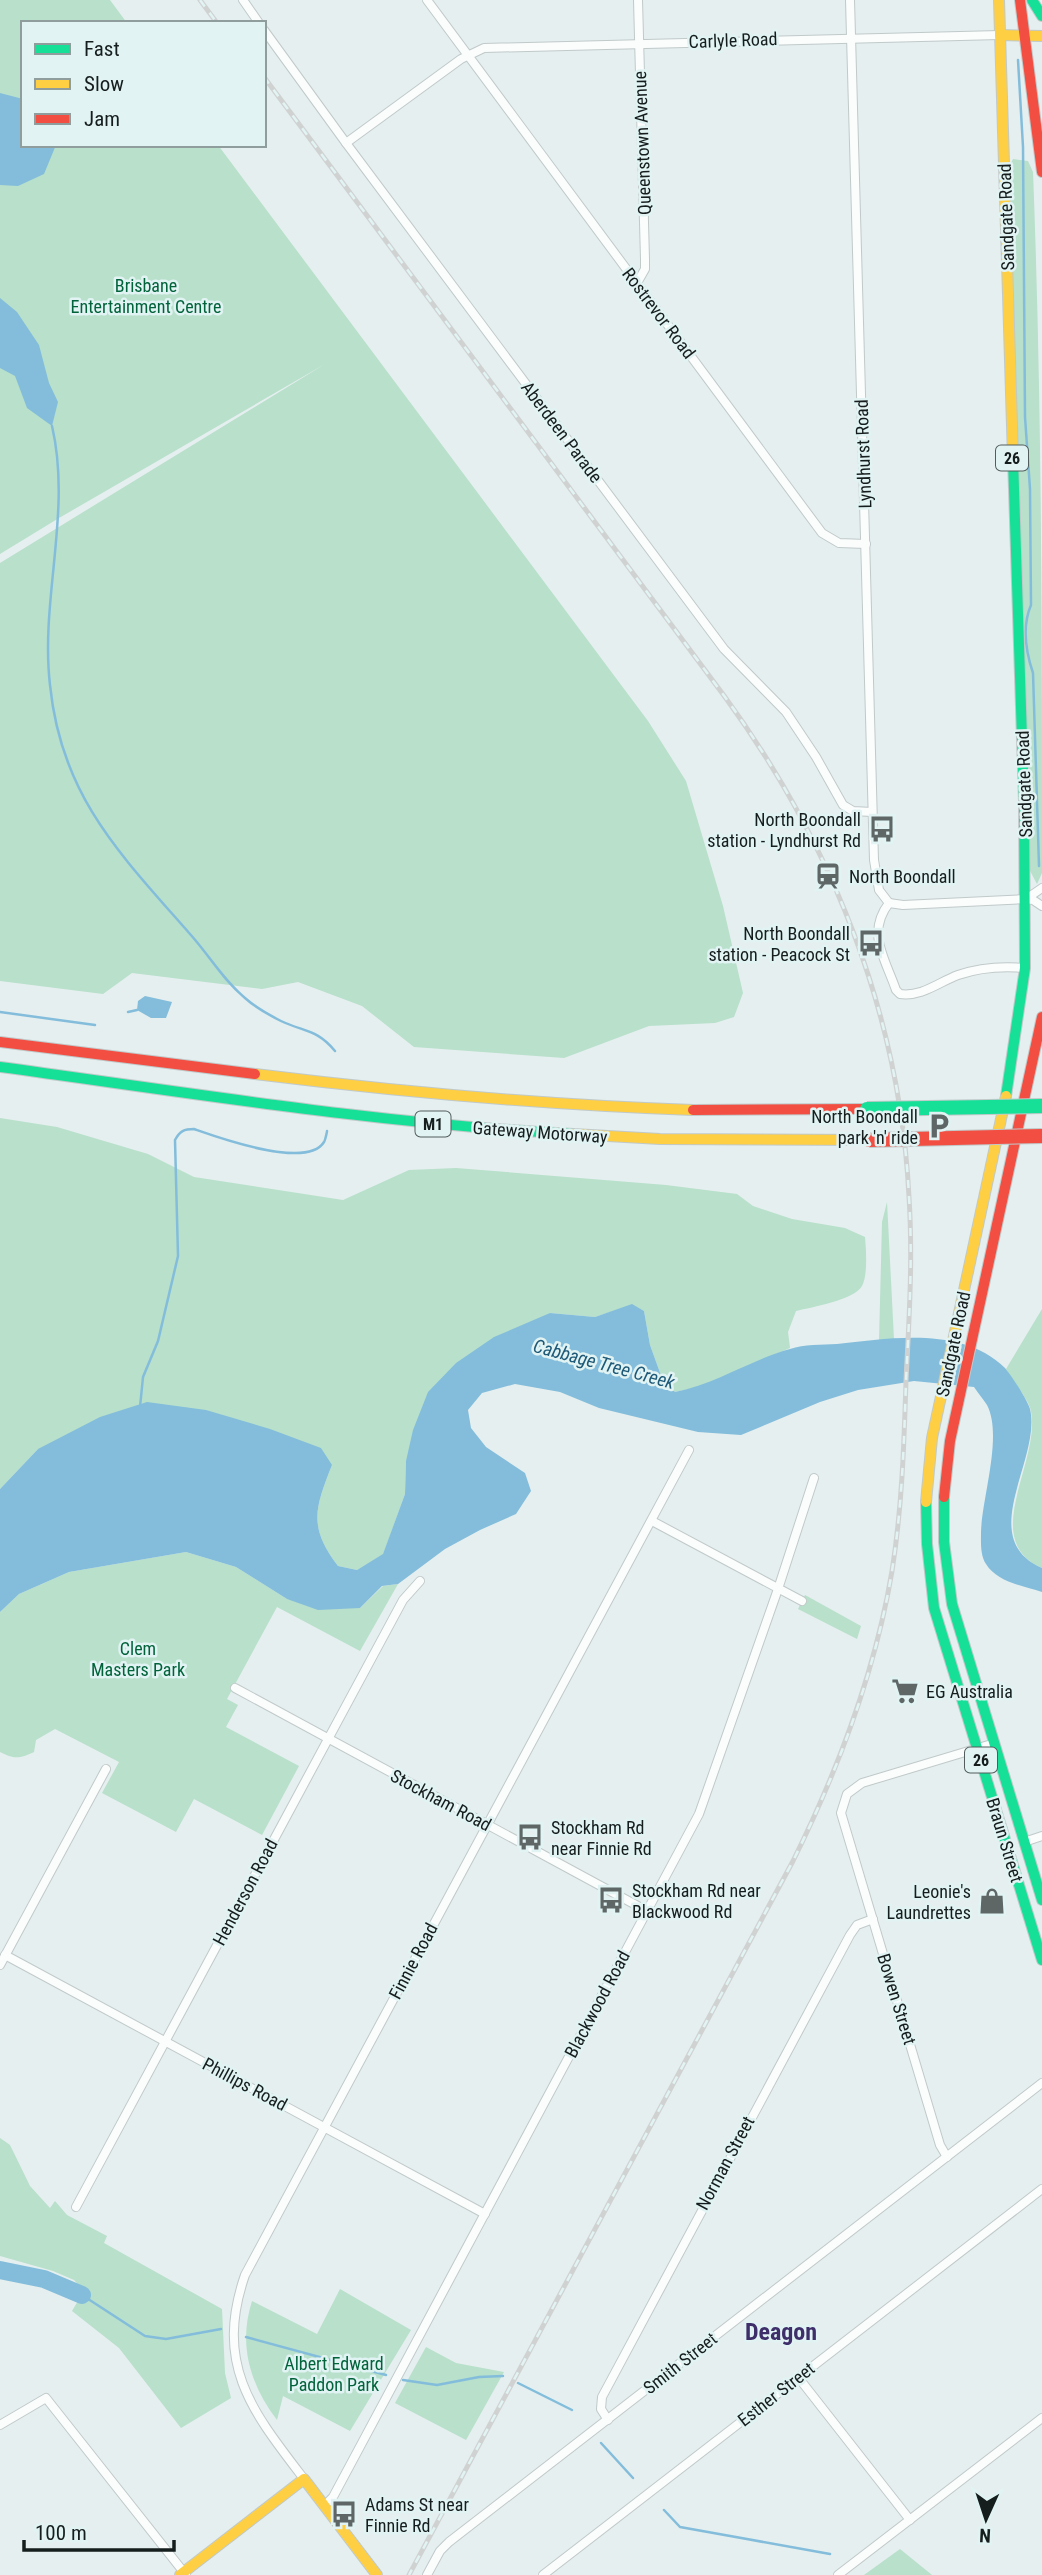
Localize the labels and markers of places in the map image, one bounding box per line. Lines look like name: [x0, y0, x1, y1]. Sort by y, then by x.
place label: North Boondall station - Lyndhurst Rd: [707, 809, 861, 851]
bus stop icon: North Boondall station - Lyndhurst Rd: [867, 814, 897, 844]
station icon: North Boondall: [813, 861, 843, 891]
place label: North Boondall: [849, 866, 956, 887]
place label: North Boondall station - Peacock St: [708, 923, 850, 965]
bus stop icon: North Boondall station - Peacock St: [856, 928, 886, 958]
place label: North Boondall park 'n' ride: [811, 1106, 918, 1148]
parking icon: North Boondall park 'n' ride: [924, 1111, 954, 1141]
supermarket icon: EG Australia: [890, 1676, 920, 1706]
place label: EG Australia: [926, 1681, 1013, 1702]
place label: Stockham Rd near Finnie Rd: [551, 1817, 652, 1859]
bus stop icon: Stockham Rd near Finnie Rd: [515, 1822, 545, 1852]
place label: Stockham Rd near Blackwood Rd: [632, 1880, 761, 1922]
place label: Leonie's Laundrettes: [886, 1881, 971, 1923]
bus stop icon: Stockham Rd near Blackwood Rd: [596, 1885, 626, 1915]
shop icon: Leonie's Laundrettes: [977, 1886, 1007, 1916]
place label: Adams St near Finnie Rd: [365, 2494, 469, 2536]
bus stop icon: Adams St near Finnie Rd: [329, 2499, 359, 2529]

